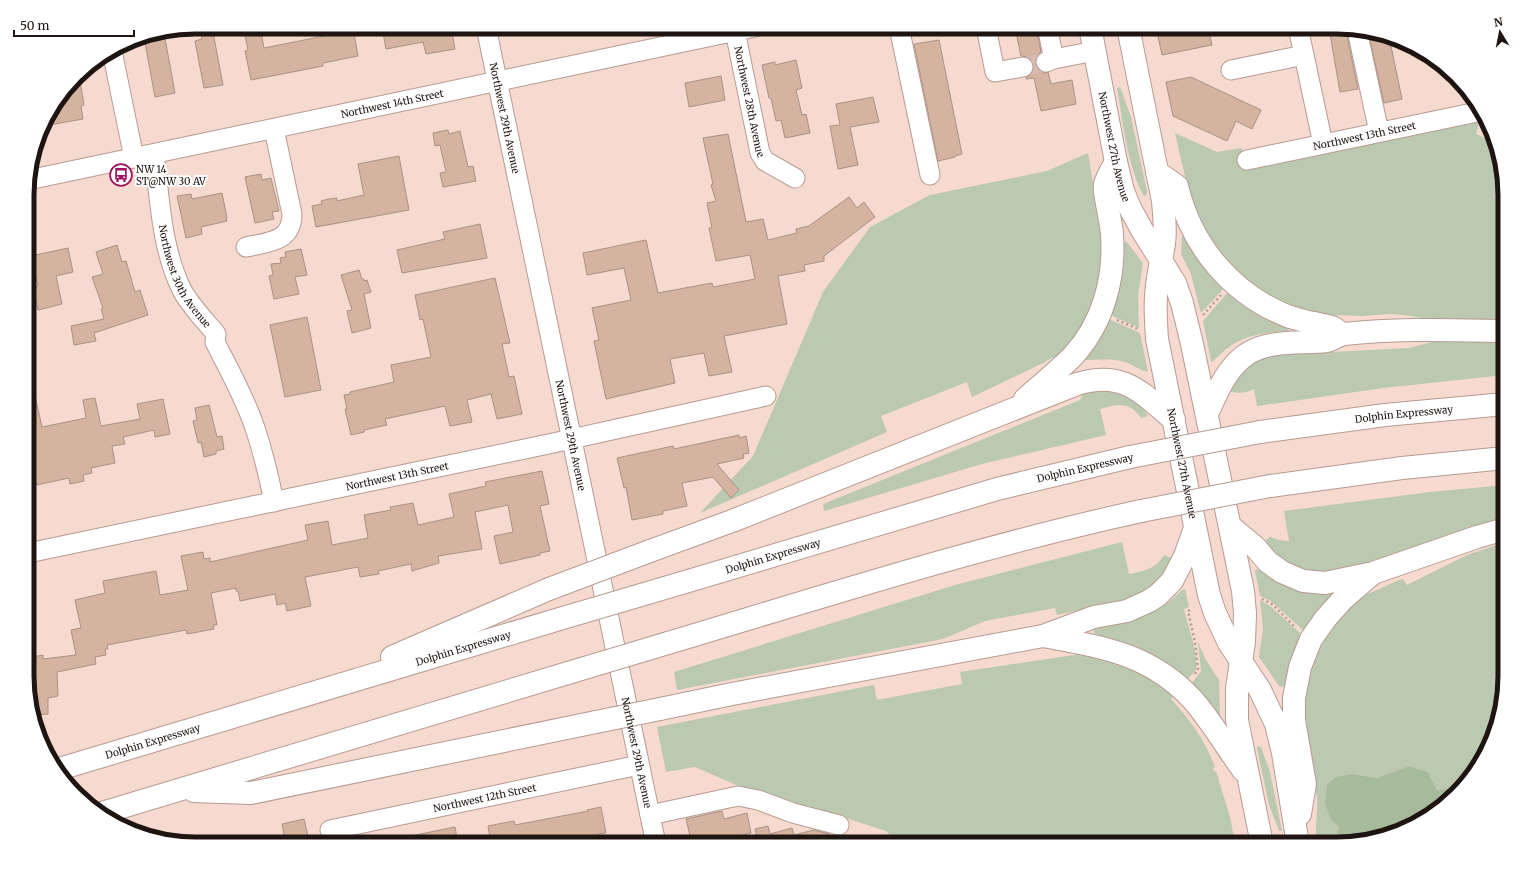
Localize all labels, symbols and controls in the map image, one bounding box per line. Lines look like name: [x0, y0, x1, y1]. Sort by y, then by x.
scale bar: [14, 12, 134, 38]
north arrow: [1480, 12, 1520, 52]
text: N: [1493, 14, 1504, 30]
text: 50 m: [20, 18, 49, 33]
street label: Northwest 28th Avenue: [732, 45, 768, 160]
street label: Northwest 29th Avenue: [487, 61, 523, 175]
street label: Northwest 14th Street: [339, 86, 445, 121]
street label: Northwest 27th Avenue: [1096, 90, 1133, 204]
street label: Northwest 13th Street: [1312, 118, 1417, 153]
bus stop icon: NW 14 ST@NW 30 AV: [108, 162, 134, 188]
place label: NW 14 ST@NW 30 AV: [136, 163, 206, 188]
street label: Northwest 30th Avenue: [156, 224, 214, 330]
street label: Northwest 29th Avenue: [553, 379, 589, 492]
street label: Dolphin Expressway: [1354, 402, 1454, 426]
street label: Northwest 27th Avenue: [1165, 407, 1200, 520]
street label: Dolphin Expressway: [1035, 451, 1135, 485]
street label: Northwest 13th Street: [345, 459, 450, 493]
street label: Dolphin Expressway: [724, 535, 822, 576]
street label: Dolphin Expressway: [414, 627, 512, 668]
street label: Northwest 29th Avenue: [619, 696, 655, 809]
street label: Dolphin Expressway: [104, 721, 202, 761]
street label: Northwest 12th Street: [432, 780, 537, 815]

